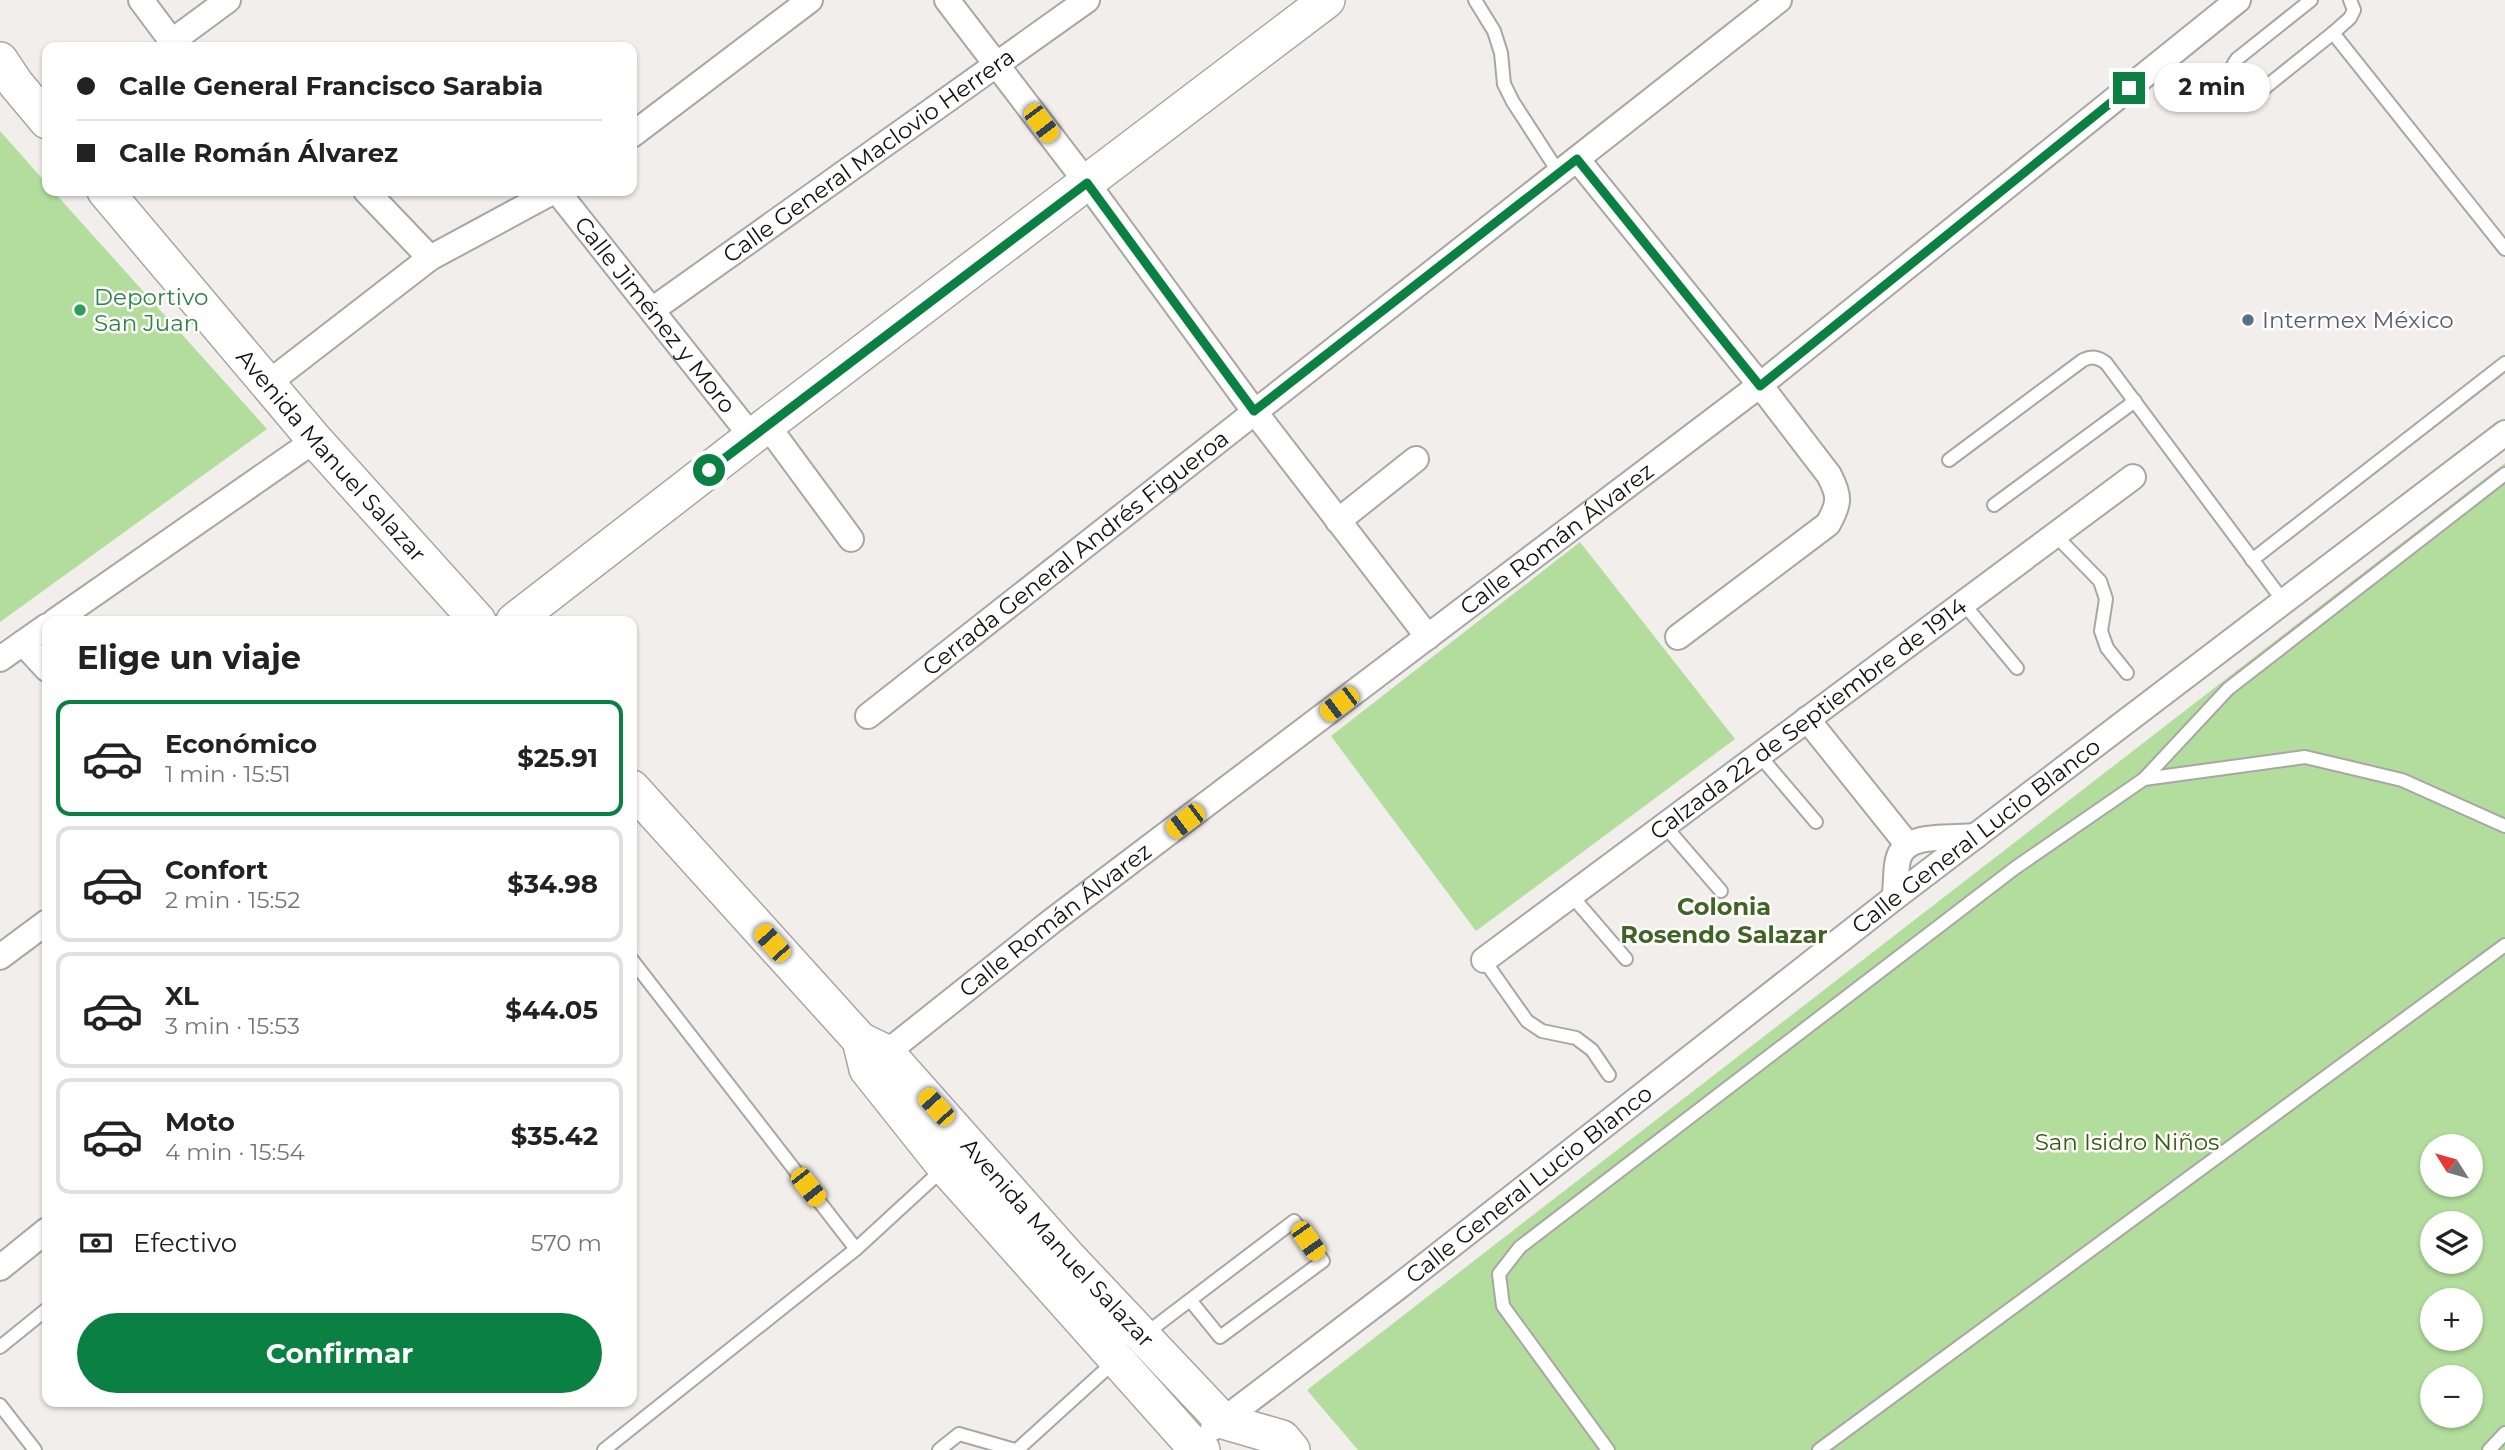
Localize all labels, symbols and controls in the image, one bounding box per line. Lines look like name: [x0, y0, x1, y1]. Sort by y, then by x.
street label: Calle General Maclovio Herrera: [717, 42, 1020, 269]
callout: 2 min: [2154, 64, 2269, 112]
text: Calle General Francisco Sarabia: [119, 70, 543, 102]
route end: [2113, 72, 2145, 104]
text: 2 min: [2178, 73, 2246, 101]
car: [1020, 100, 1063, 146]
text: Calle Román Álvarez: [119, 137, 398, 169]
street label: Calle Jiménez y Moro: [569, 211, 742, 419]
place label: Deportivo San Juan: [94, 283, 209, 337]
marker: Deportivo San Juan: [72, 302, 88, 318]
place label: Intermex México: [2262, 306, 2454, 334]
marker: Intermex México: [2240, 312, 2256, 328]
street label: Avenida Manuel Salazar: [230, 343, 432, 568]
street label: Cerrada General Andrés Figueroa: [917, 424, 1234, 682]
route start: [693, 454, 725, 486]
street label: Calle Román Álvarez: [1454, 457, 1659, 621]
street label: Calzada 22 de Septiembre de 1914: [1644, 592, 1972, 846]
text: Elige un viaje: [77, 638, 301, 677]
car: [1316, 683, 1363, 725]
icon: car: [81, 727, 144, 790]
text: Económico: [165, 728, 317, 760]
street label: Calle General Lucio Blanco: [1846, 732, 2106, 940]
text: $25.91: [517, 742, 598, 774]
text: 1 min · 15:51: [165, 760, 291, 788]
car: [1162, 800, 1209, 842]
street label: Calle Román Álvarez: [954, 837, 1157, 1003]
icon: car: [81, 853, 144, 916]
text: Confort: [165, 854, 268, 886]
text: $34.98: [507, 868, 598, 900]
text: 2 min · 15:52: [165, 886, 300, 914]
district label: Colonia Rosendo Salazar: [1620, 892, 1828, 949]
car: [751, 920, 794, 966]
icon: car: [81, 979, 144, 1042]
text: XL: [165, 980, 199, 1012]
text: $44.05: [505, 994, 598, 1026]
text: 3 min · 15:53: [165, 1012, 300, 1040]
street label: Calle General Lucio Blanco: [1400, 1079, 1658, 1290]
car: [915, 1084, 958, 1130]
icon: car: [81, 1105, 144, 1168]
text: Moto: [165, 1106, 235, 1138]
text: $35.42: [511, 1120, 598, 1152]
park label: San Isidro Niños: [2035, 1128, 2219, 1156]
street label: Avenida Manuel Salazar: [955, 1132, 1160, 1353]
north arrow: [2420, 1134, 2483, 1197]
map controls: [2420, 1134, 2483, 1428]
text: 4 min · 15:54: [165, 1138, 305, 1166]
car: [787, 1164, 830, 1210]
button: layers: [2420, 1211, 2483, 1274]
car: [1288, 1218, 1329, 1264]
icon: cash: [77, 1224, 115, 1262]
text: Efectivo: [133, 1227, 237, 1259]
text: 570 m: [531, 1229, 602, 1257]
button: +: [2420, 1288, 2483, 1351]
button: Confirmar: [77, 1313, 602, 1393]
button: −: [2420, 1365, 2483, 1428]

